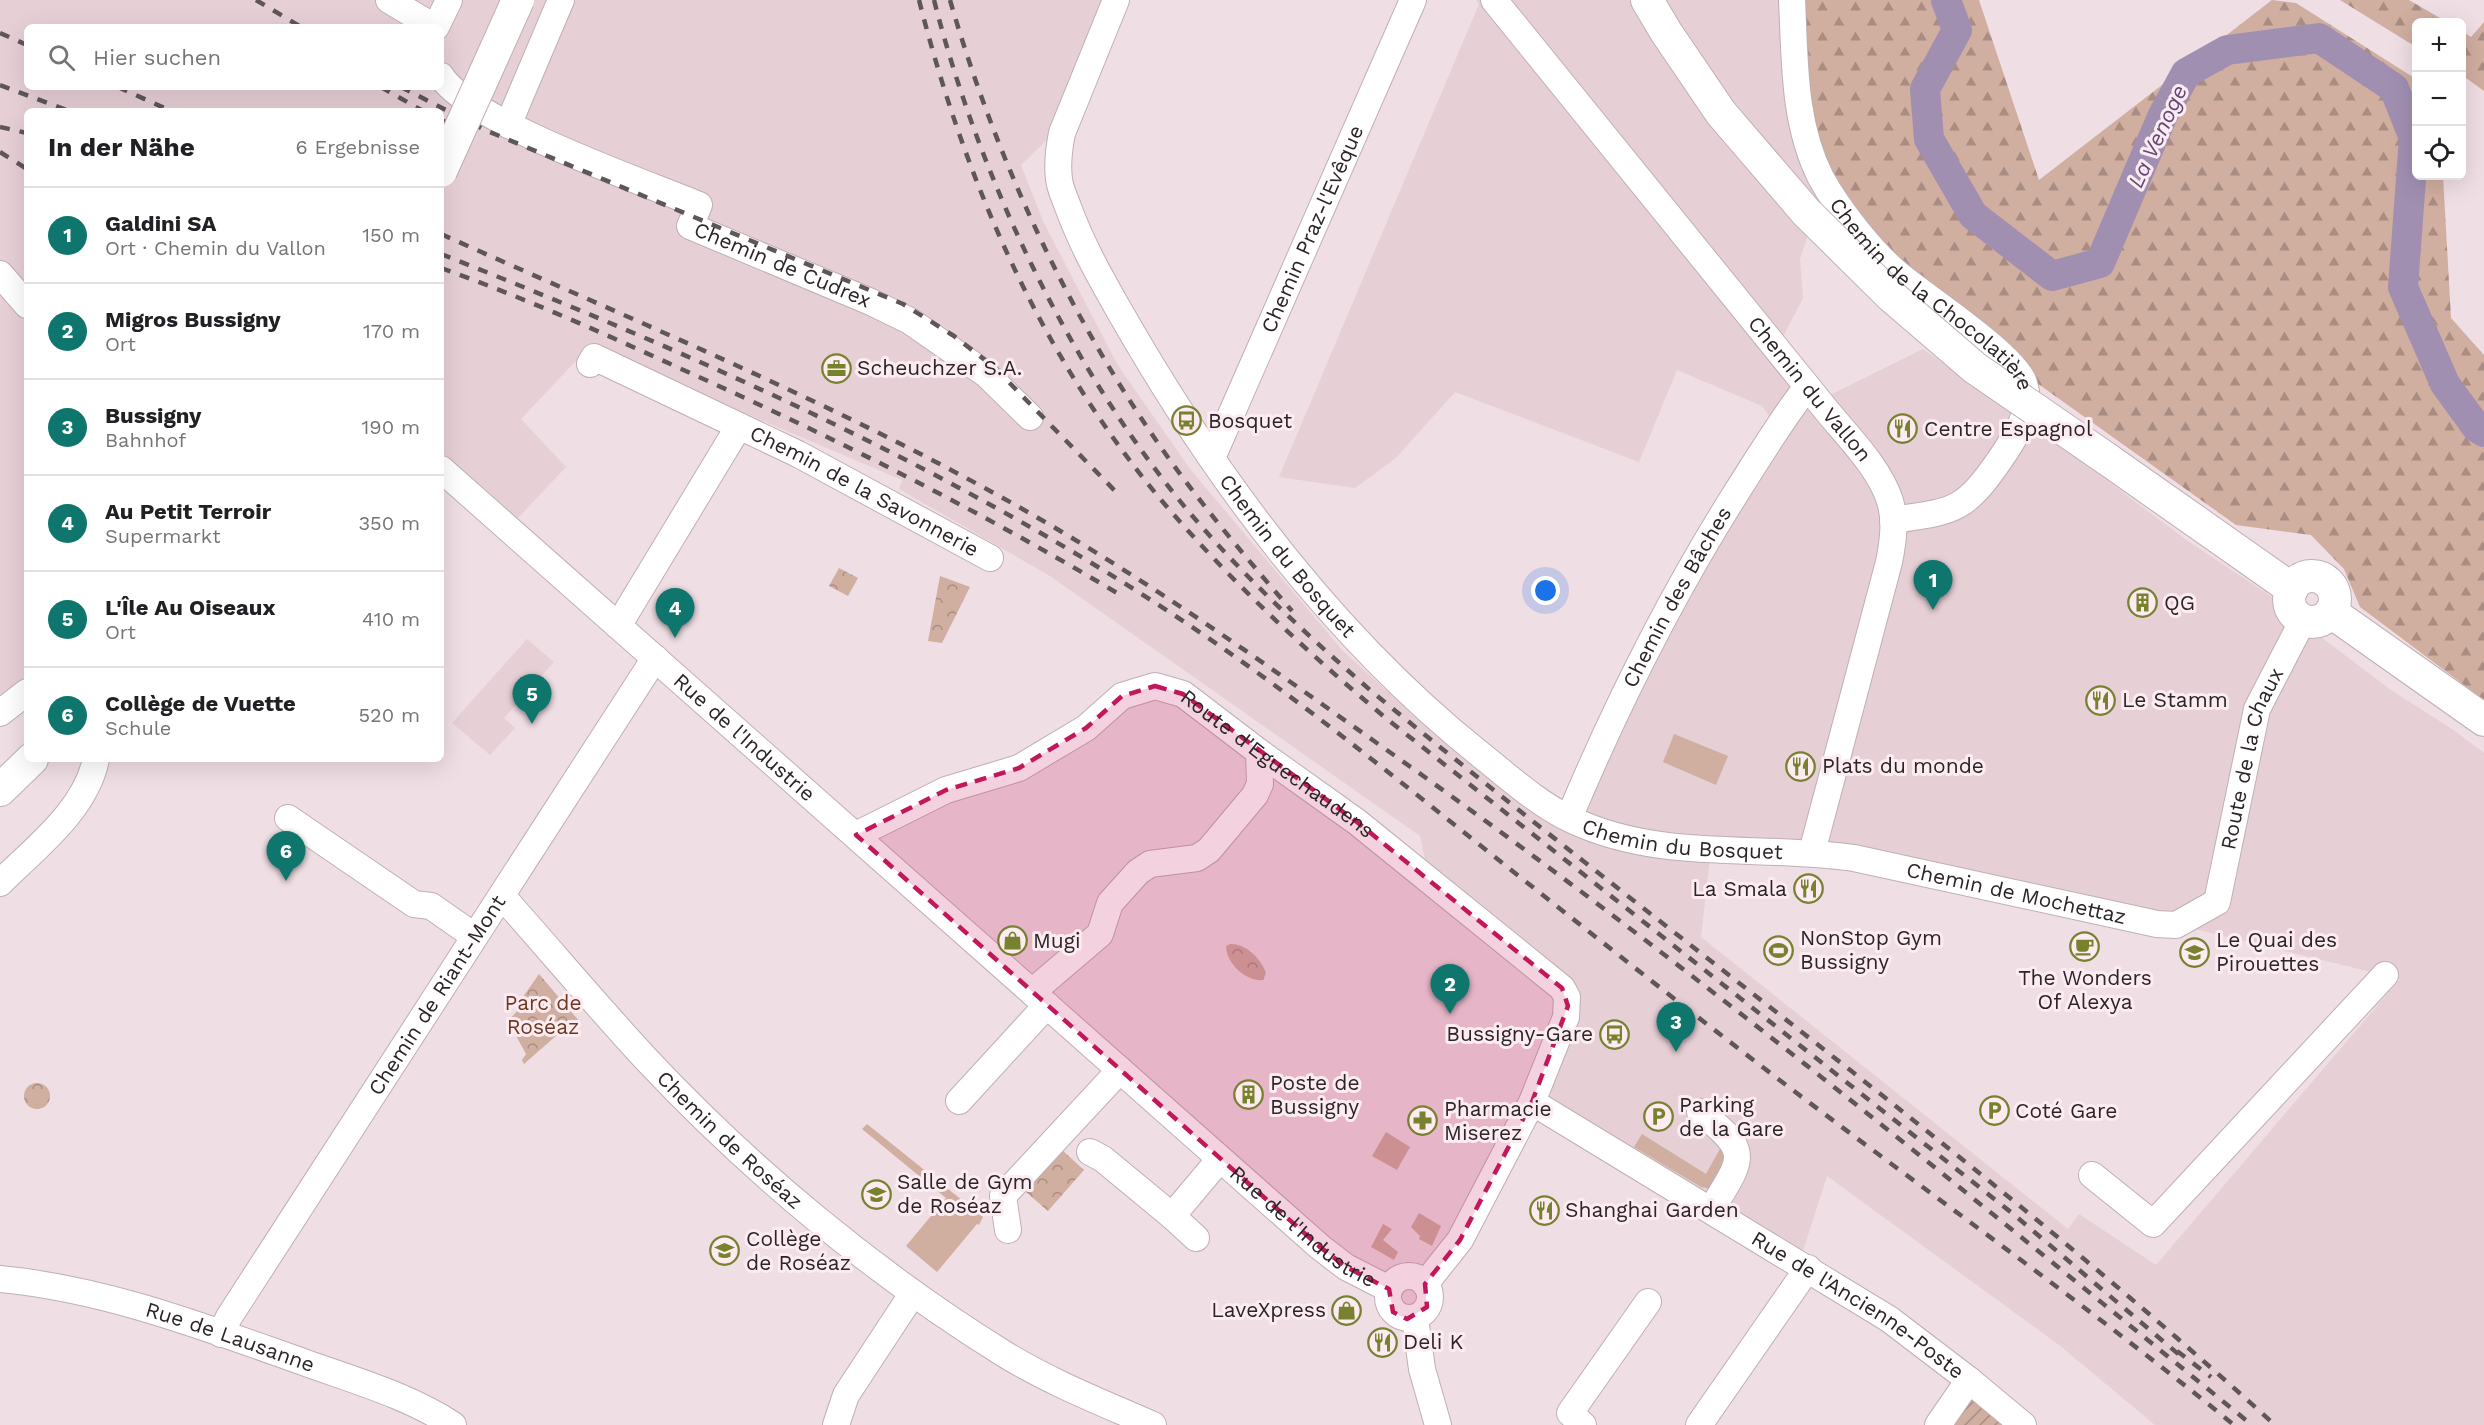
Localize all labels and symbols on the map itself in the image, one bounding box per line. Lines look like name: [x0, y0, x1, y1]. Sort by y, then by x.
water label: La Venoge: [2123, 81, 2192, 192]
street label: Chemin Praz-l'Evêque: [1256, 121, 1369, 337]
street label: Chemin de la Chocolatière: [1825, 193, 2038, 393]
street label: Chemin de Cudrex: [691, 216, 875, 313]
street label: Chemin du Vallon: [1743, 311, 1877, 466]
office icon: Scheuchzer S.A.: [820, 352, 852, 384]
place label: Scheuchzer S.A.: [857, 355, 1022, 380]
bus stop icon: Bosquet: [1171, 405, 1203, 437]
place label: Bosquet: [1208, 408, 1292, 433]
restaurant icon: Centre Espagnol: [1887, 413, 1919, 445]
place label: Centre Espagnol: [1924, 416, 2093, 441]
street label: Chemin de la Savonnerie: [746, 420, 983, 562]
street label: Chemin du Bosquet: [1215, 469, 1361, 643]
street label: Chemin des Bâches: [1617, 502, 1736, 691]
pin: 1: [1914, 560, 1952, 610]
your location: [1531, 576, 1560, 605]
building icon: QG: [2127, 587, 2159, 619]
pin: 4: [656, 588, 694, 638]
place label: QG: [2164, 590, 2195, 615]
street label: Route de la Chaux: [2215, 663, 2288, 852]
street label: Rue de l'Industrie: [669, 668, 821, 806]
pin: 5: [512, 674, 552, 724]
street label: Route d'Eguechaudens: [1176, 684, 1379, 843]
restaurant icon: Le Stamm: [2085, 684, 2117, 716]
place label: Le Stamm: [2122, 687, 2228, 712]
restaurant icon: Plats du monde: [1785, 750, 1817, 782]
place label: Plats du monde: [1822, 753, 1984, 778]
street label: Chemin du Bosquet: [1579, 813, 1783, 864]
pin: 6: [266, 832, 306, 881]
street label: Chemin de Mochettaz: [1904, 857, 2129, 929]
restaurant icon: La Smala: [1792, 873, 1824, 905]
place label: La Smala: [1692, 876, 1787, 901]
street label: Chemin de Riant-Mont: [363, 890, 511, 1100]
shop icon: Mugi: [996, 925, 1028, 957]
place label: NonStop Gym Bussigny: [1800, 925, 1942, 974]
place label: Le Quai des Pirouettes: [2216, 927, 2337, 976]
place label: Mugi: [1033, 928, 1080, 953]
cafe icon: The Wonders Of Alexya: [2069, 931, 2101, 963]
sports icon: NonStop Gym Bussigny: [1763, 934, 1795, 966]
school or university icon: Le Quai des Pirouettes: [2179, 936, 2211, 968]
pin: 2: [1430, 964, 1470, 1014]
place label: The Wonders Of Alexya: [2018, 965, 2152, 1014]
park label: Parc de Roséaz: [504, 990, 582, 1039]
pin: 3: [1656, 1002, 1696, 1052]
bus stop icon: Bussigny-Gare: [1598, 1018, 1630, 1050]
place label: Bussigny-Gare: [1446, 1021, 1593, 1046]
street label: Chemin de Roséaz: [652, 1065, 808, 1214]
place label: Poste de Bussigny: [1270, 1070, 1360, 1119]
building icon: Poste de Bussigny: [1233, 1079, 1265, 1111]
place label: Parking de la Gare: [1679, 1092, 1784, 1141]
parking icon: Coté Gare: [1978, 1095, 2010, 1127]
place label: Pharmacie Miserez: [1444, 1096, 1552, 1145]
place label: Coté Gare: [2015, 1098, 2117, 1123]
parking icon: Parking de la Gare: [1642, 1101, 1674, 1133]
pharmacy icon: Pharmacie Miserez: [1407, 1105, 1439, 1137]
street label: Rue de l'Industrie: [1225, 1160, 1380, 1292]
place label: Salle de Gym de Roséaz: [897, 1169, 1033, 1218]
school or university icon: Salle de Gym de Roséaz: [860, 1178, 892, 1210]
restaurant icon: Shanghai Garden: [1528, 1194, 1560, 1226]
place label: Shanghai Garden: [1565, 1197, 1739, 1222]
place label: Collège de Roséaz: [746, 1226, 851, 1275]
street label: Rue de l'Ancienne-Poste: [1747, 1226, 1969, 1384]
school or university icon: Collège de Roséaz: [709, 1235, 741, 1267]
shop icon: LaveXpress: [1331, 1294, 1363, 1326]
street label: Rue de Lausanne: [143, 1296, 318, 1377]
place label: LaveXpress: [1211, 1297, 1326, 1322]
restaurant icon: Deli K: [1366, 1326, 1398, 1358]
place label: Deli K: [1403, 1329, 1463, 1354]

